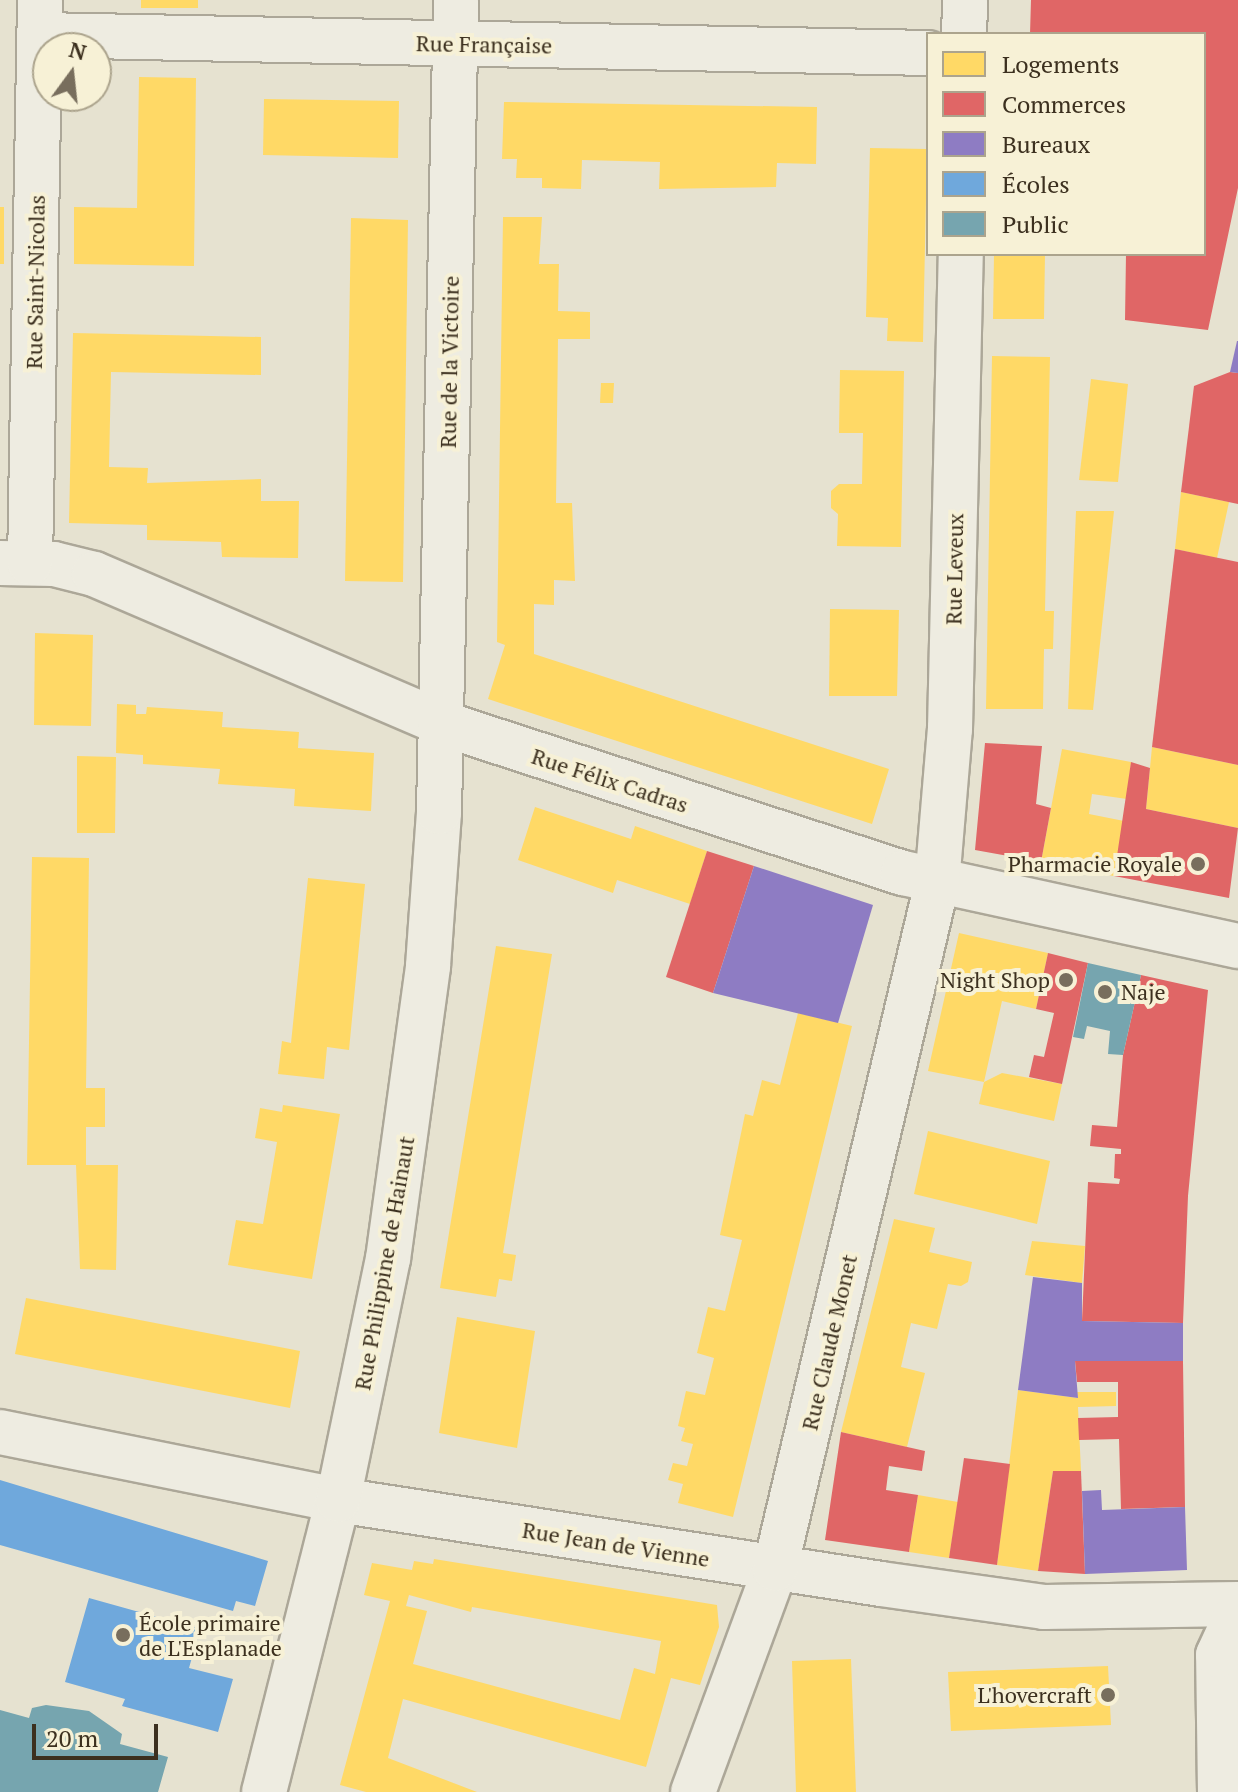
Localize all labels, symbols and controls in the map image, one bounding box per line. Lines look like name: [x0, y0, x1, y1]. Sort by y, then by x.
street label: Rue Française: [416, 30, 552, 58]
north arrow: [32, 32, 112, 112]
legend: [926, 32, 1206, 256]
text: N: [66, 34, 90, 66]
text: Logements: [1002, 48, 1119, 80]
text: Commerces: [1002, 88, 1126, 120]
text: Bureaux: [1002, 128, 1090, 160]
text: Écoles: [1002, 168, 1070, 200]
street label: Rue Saint-Nicolas: [20, 195, 50, 369]
text: Public: [1002, 208, 1069, 240]
street label: Rue de la Victoire: [434, 275, 464, 449]
street label: Rue Leveux: [940, 513, 968, 625]
street label: Rue Félix Cadras: [529, 742, 691, 818]
place label: Pharmacie Royale: [1008, 851, 1182, 877]
marker: Pharmacie Royale: [1189, 855, 1207, 873]
place label: Night Shop: [940, 967, 1050, 993]
marker: Night Shop: [1057, 971, 1075, 989]
place label: Naje: [1121, 979, 1166, 1005]
marker: Naje: [1096, 983, 1114, 1001]
street label: Rue Philippine de Hainaut: [349, 1134, 419, 1392]
street label: Rue Claude Monet: [796, 1251, 862, 1433]
street label: Rue Jean de Vienne: [520, 1516, 712, 1572]
place label: École primaire de L'Esplanade: [139, 1609, 282, 1660]
marker: École primaire de L'Esplanade: [114, 1626, 132, 1644]
place label: L'hovercraft: [977, 1682, 1092, 1708]
marker: L'hovercraft: [1099, 1686, 1117, 1704]
scale bar: [36, 1708, 162, 1758]
text: 20 m: [46, 1722, 98, 1754]

